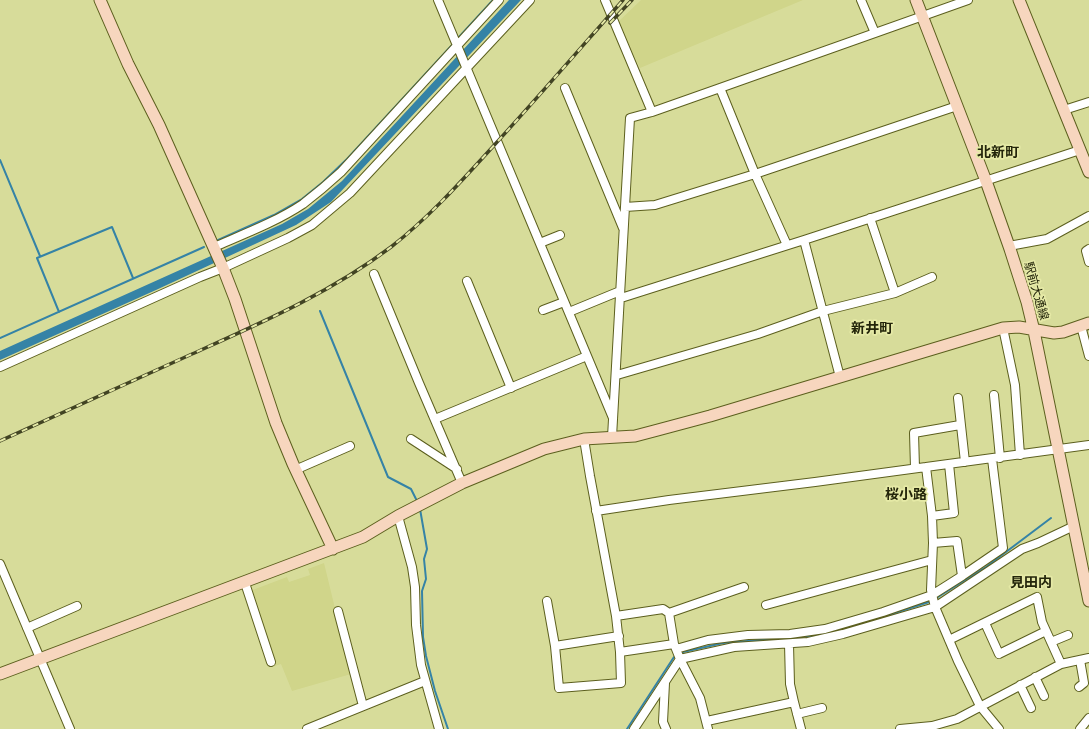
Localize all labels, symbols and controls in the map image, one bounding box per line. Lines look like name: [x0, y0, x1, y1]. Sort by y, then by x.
district label: 北新町: [977, 145, 1019, 161]
street label: 駅前大通線: [1021, 260, 1051, 322]
district label: 新井町: [851, 321, 893, 337]
district label: 桜小路: [885, 487, 927, 503]
district label: 見田内: [1010, 575, 1052, 591]

